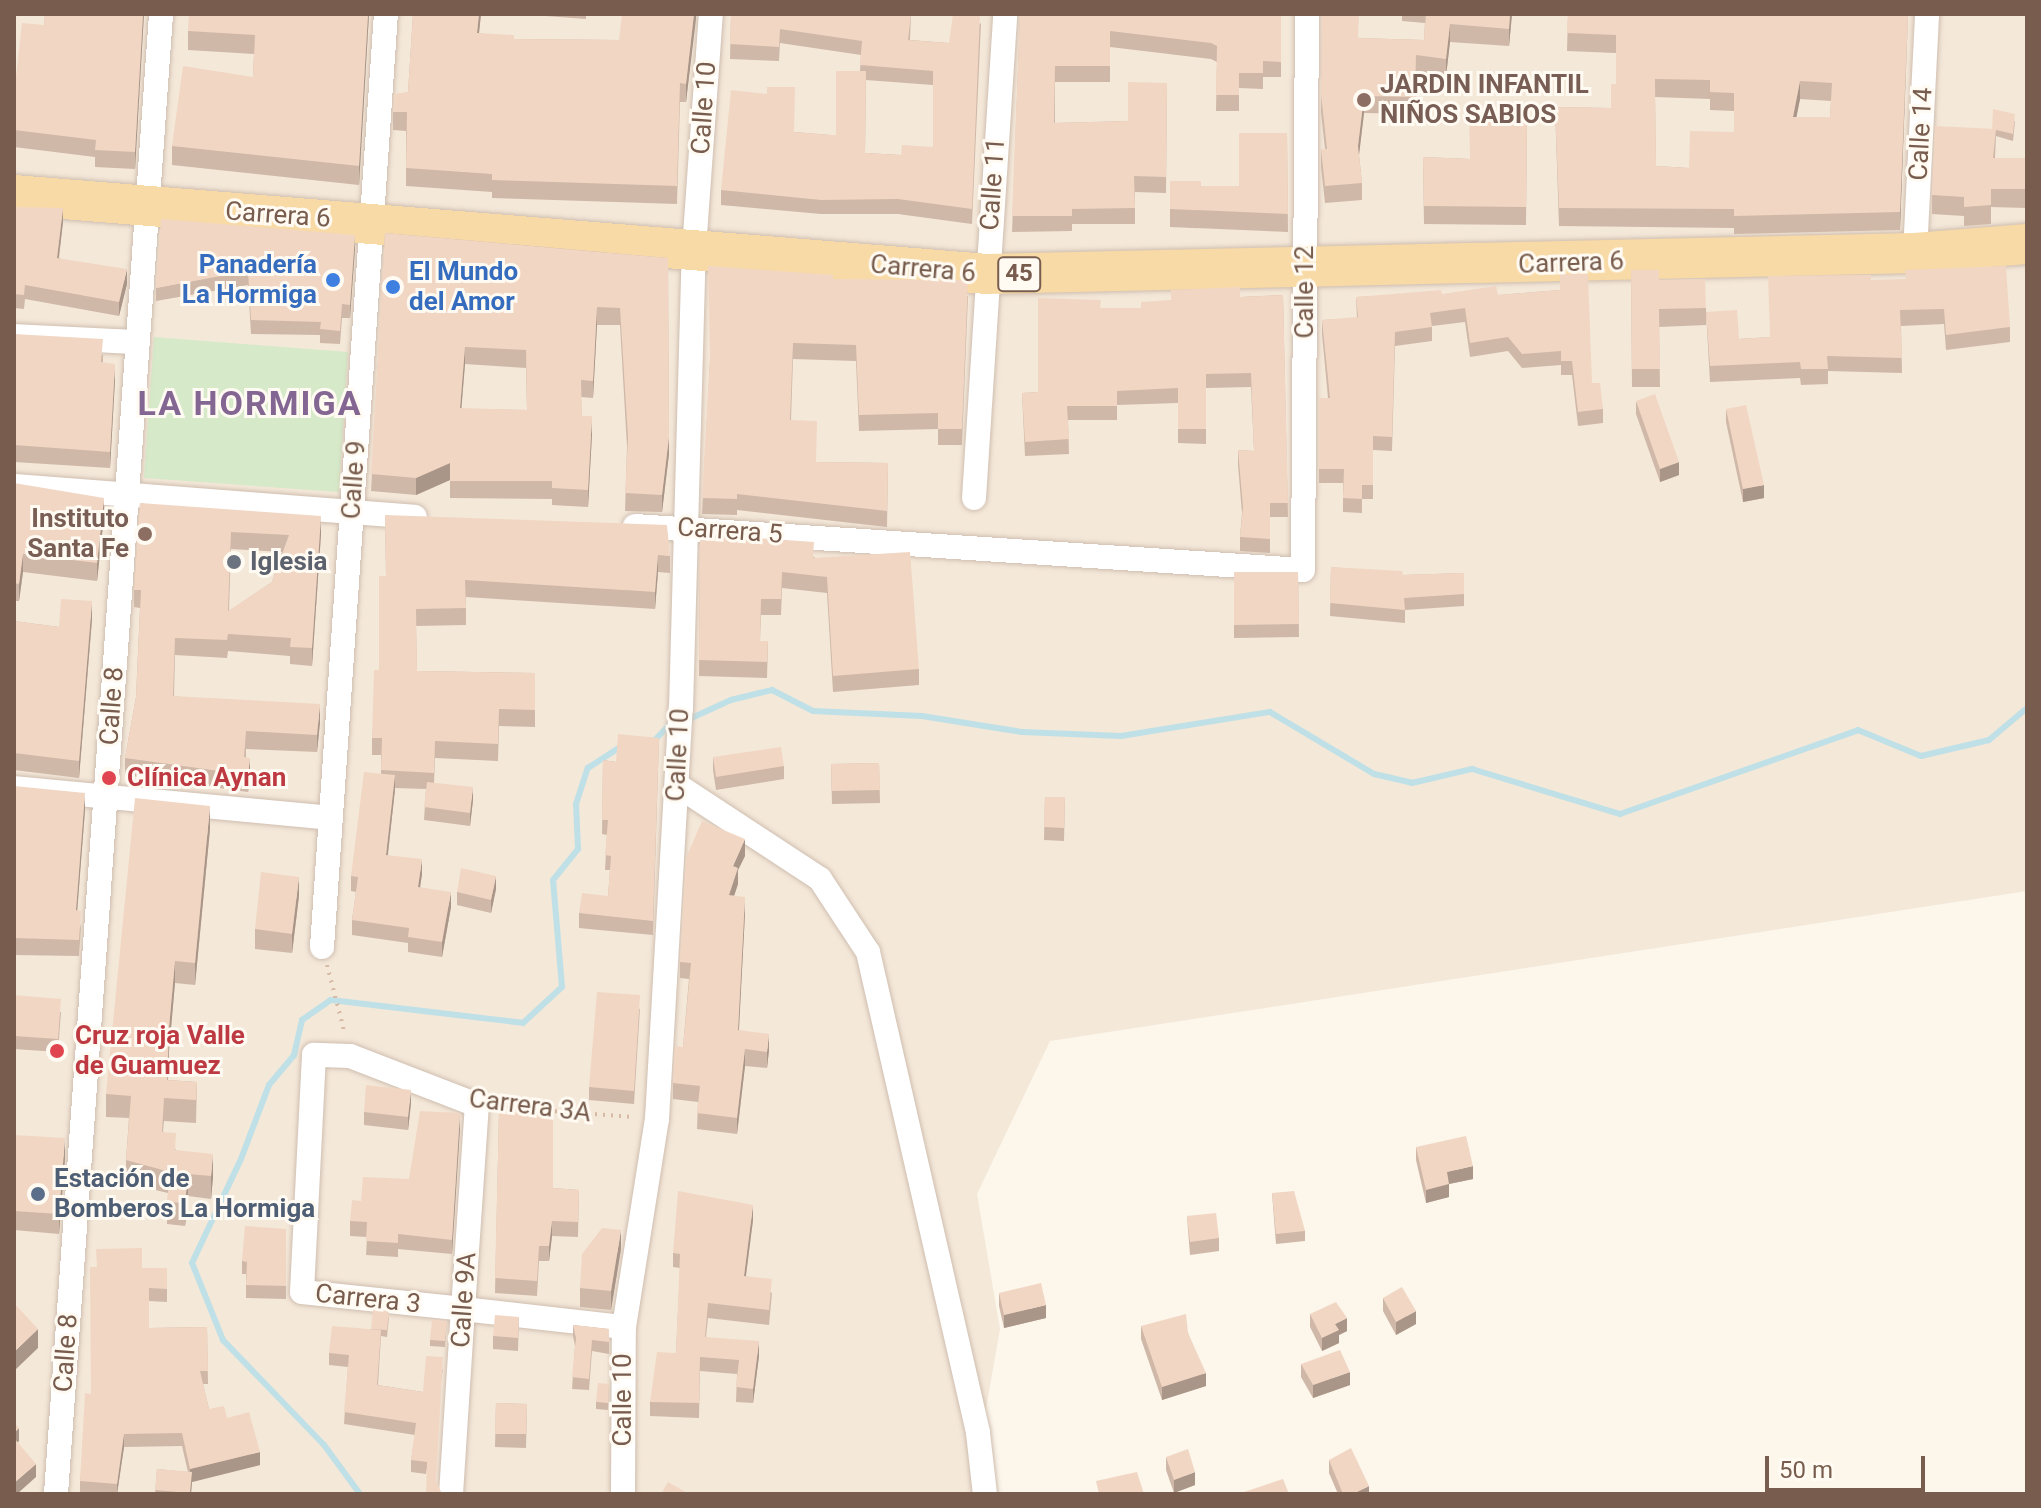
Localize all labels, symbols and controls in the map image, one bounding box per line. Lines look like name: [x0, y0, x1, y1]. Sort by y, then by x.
street label: Calle 10: [685, 60, 723, 156]
place label: JARDIN INFANTIL NIÑOS SABIOS: [1380, 69, 1589, 130]
street label: Calle 14: [1903, 87, 1939, 181]
marker: JARDIN INFANTIL NIÑOS SABIOS: [1355, 91, 1373, 109]
street label: Calle 11: [974, 136, 1012, 232]
street label: Carrera 6: [224, 196, 332, 234]
street label: Calle 12: [1289, 245, 1321, 339]
street label: Carrera 6: [1518, 246, 1624, 280]
place label: Panadería La Hormiga: [182, 249, 317, 310]
street label: Carrera 6: [869, 249, 977, 289]
road number: 45: [997, 254, 1041, 294]
place label: El Mundo del Amor: [409, 256, 518, 318]
marker: Panadería La Hormiga: [324, 271, 342, 289]
marker: El Mundo del Amor: [384, 278, 402, 296]
district label: LA HORMIGA: [138, 384, 362, 424]
street label: Calle 9: [336, 440, 372, 520]
place label: Instituto Santa Fe: [27, 503, 129, 564]
street label: Carrera 5: [676, 512, 784, 550]
marker: Instituto Santa Fe: [136, 525, 154, 543]
place label: Iglesia: [250, 546, 328, 578]
marker: Iglesia: [225, 553, 243, 571]
street label: Calle 8: [94, 666, 130, 746]
street label: Calle 10: [660, 708, 696, 802]
place label: Clínica Aynan: [127, 762, 286, 794]
marker: Clínica Aynan: [98, 767, 120, 789]
place label: Cruz roja Valle de Guamuez: [75, 1020, 245, 1082]
marker: Cruz roja Valle de Guamuez: [46, 1040, 68, 1062]
street label: Carrera 3A: [467, 1083, 593, 1129]
place label: Estación de Bomberos La Hormiga: [54, 1163, 315, 1224]
marker: Estación de Bomberos La Hormiga: [29, 1185, 47, 1203]
street label: Calle 9A: [445, 1251, 483, 1349]
street label: Carrera 3: [314, 1278, 422, 1320]
street label: Calle 8: [48, 1313, 84, 1393]
street label: Calle 10: [607, 1353, 639, 1447]
scale bar: [1769, 1440, 1929, 1490]
text: 50 m: [1779, 1456, 1833, 1484]

